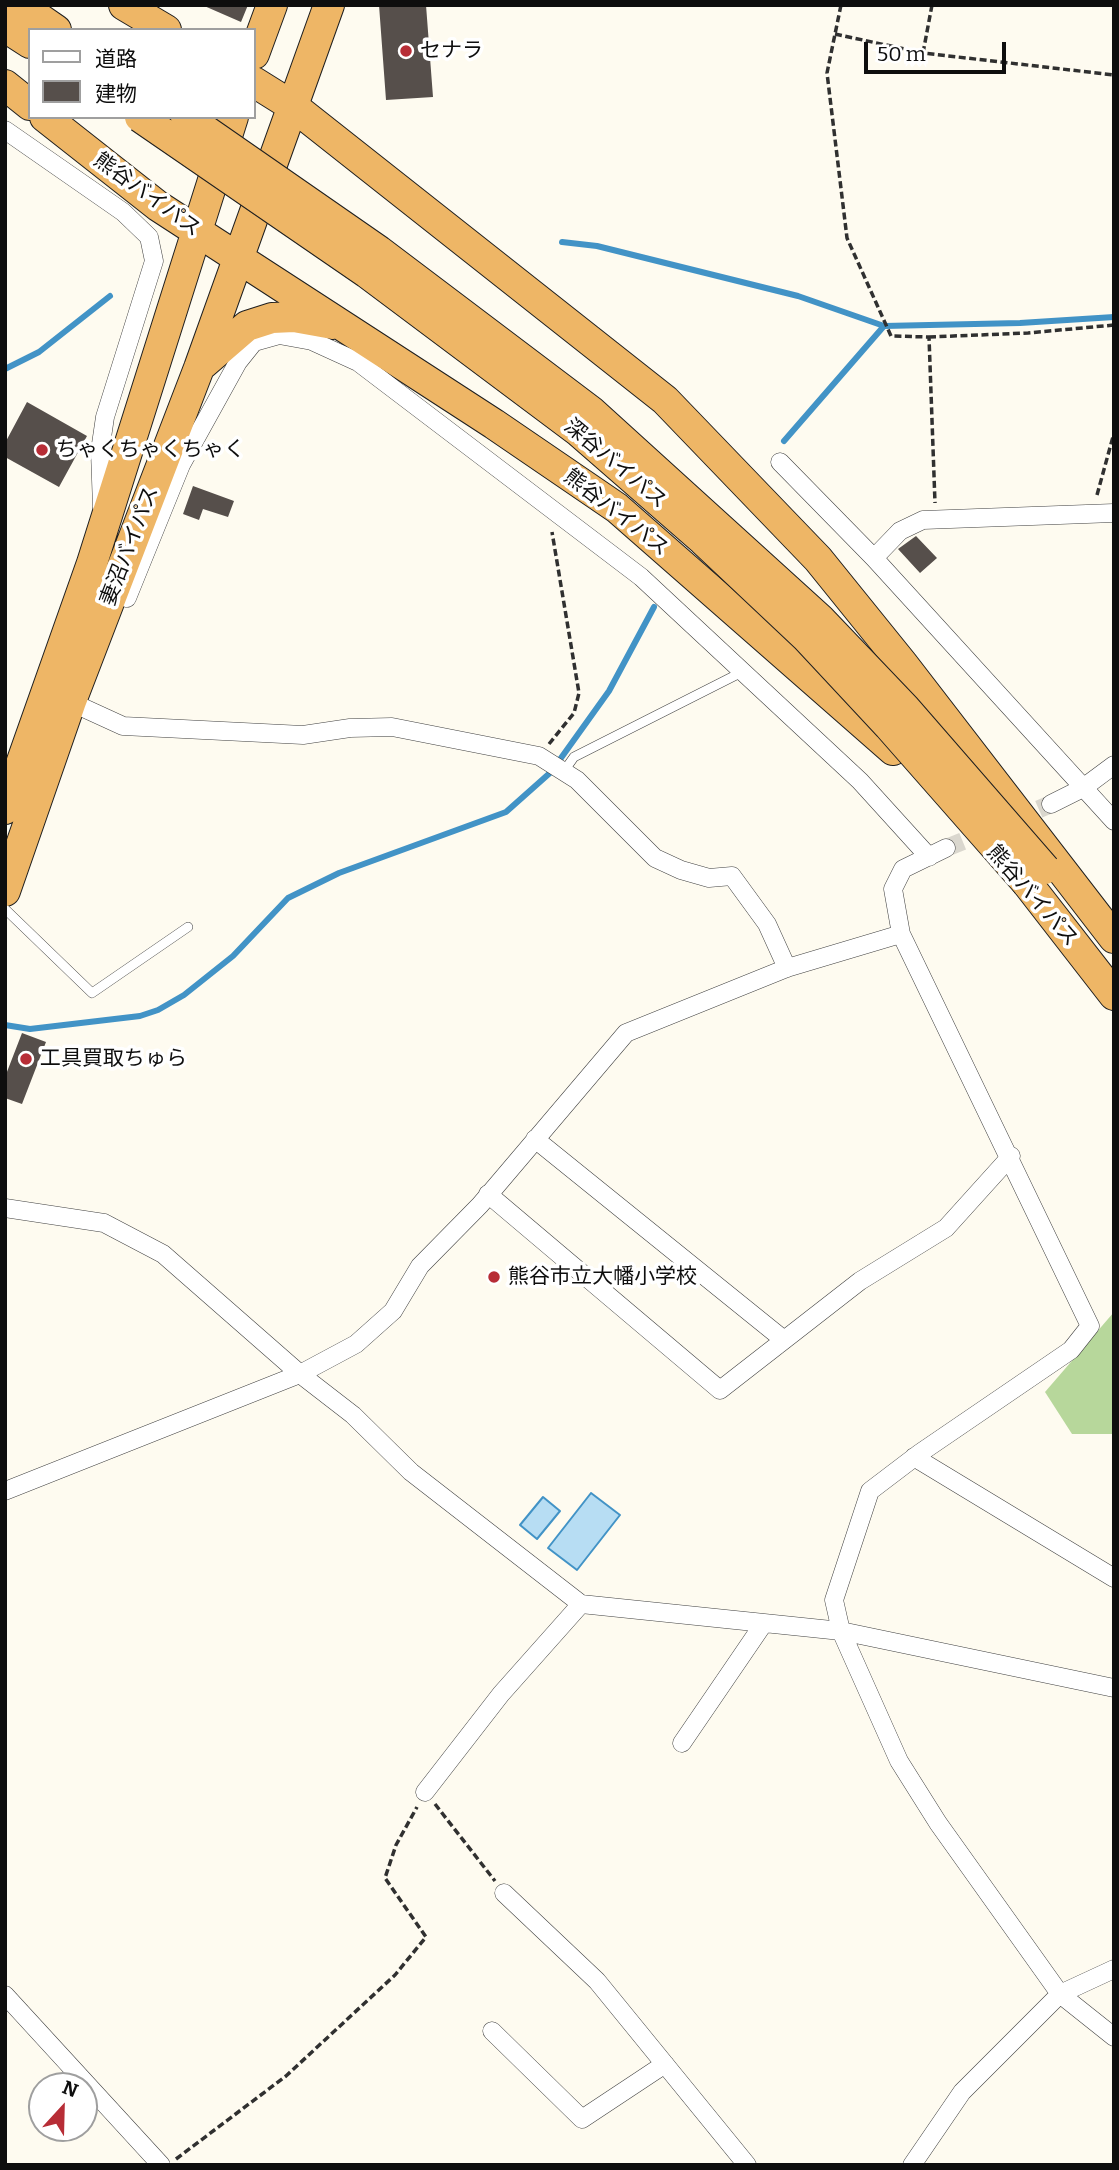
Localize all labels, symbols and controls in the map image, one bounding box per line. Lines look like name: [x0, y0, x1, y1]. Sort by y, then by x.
legend: [28, 28, 256, 119]
scale bar: [867, 28, 1009, 72]
place label: セナラ: [420, 38, 483, 64]
text: 50 m: [877, 41, 926, 67]
marker: セナラ: [398, 43, 414, 59]
text: 道路: [95, 46, 137, 72]
text: 建物: [95, 81, 137, 107]
street label: 熊谷バイパス: [89, 148, 205, 242]
street label: 深谷バイパス: [559, 414, 671, 514]
place label: ちゃくちゃくちゃく: [56, 437, 245, 463]
marker: ちゃくちゃくちゃく: [34, 442, 50, 458]
street label: 熊谷バイパス: [559, 464, 673, 562]
street label: 妻沼バイパス: [96, 483, 164, 609]
street label: 熊谷バイパス: [981, 840, 1083, 952]
place label: 工具買取ちゅら: [40, 1046, 187, 1072]
marker: 工具買取ちゅら: [18, 1051, 34, 1067]
place label: 熊谷市立大幡小学校: [508, 1264, 697, 1290]
marker: 熊谷市立大幡小学校: [486, 1269, 502, 1285]
north arrow: [28, 2072, 98, 2142]
text: N: [59, 2076, 81, 2102]

